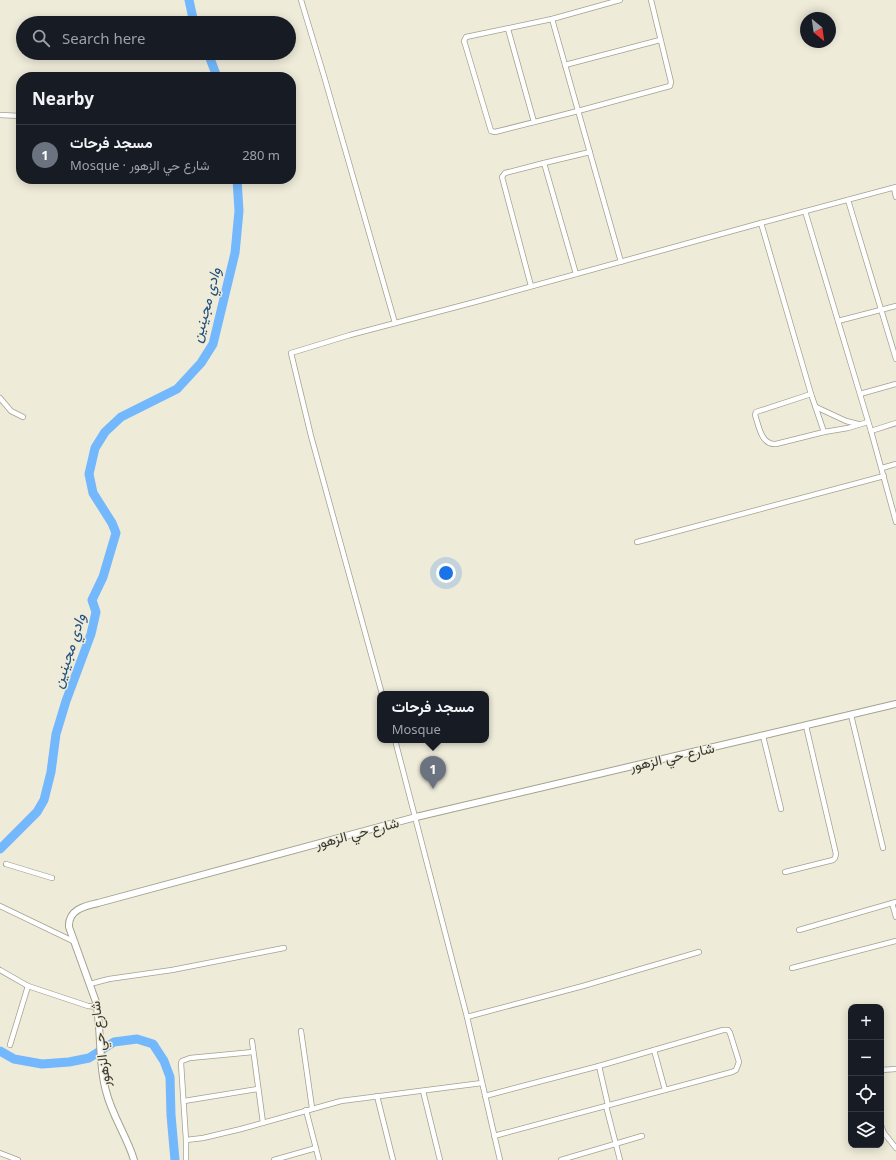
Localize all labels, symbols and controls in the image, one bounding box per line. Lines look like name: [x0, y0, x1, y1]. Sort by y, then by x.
north arrow: [800, 12, 836, 48]
search box: [16, 16, 296, 60]
icon: search: [30, 27, 52, 49]
text: Search here: [62, 28, 145, 48]
text: Nearby: [32, 87, 94, 110]
text: مسجد فرحات: [70, 132, 153, 152]
text: 1: [41, 146, 49, 164]
text: 280 m: [242, 146, 280, 164]
text: Mosque · شارع حي الزهور: [70, 156, 210, 174]
water label: وادي مجينين: [185, 264, 228, 345]
your location: [436, 563, 456, 583]
water label: وادي مجينين: [47, 611, 92, 691]
popup: [377, 691, 489, 743]
text: مسجد فرحات: [392, 696, 474, 716]
text: Mosque: [392, 720, 441, 738]
street label: شارع حي الزهور: [627, 738, 717, 779]
pin: 1: [420, 756, 446, 789]
street label: شارع حي الزهور: [312, 812, 402, 856]
street label: شارع حي الزهور: [85, 1000, 117, 1089]
map controls: [848, 1004, 884, 1148]
button: +: [848, 1004, 884, 1040]
button: −: [848, 1040, 884, 1076]
button: locate: [848, 1076, 884, 1112]
button: layers: [848, 1112, 884, 1148]

